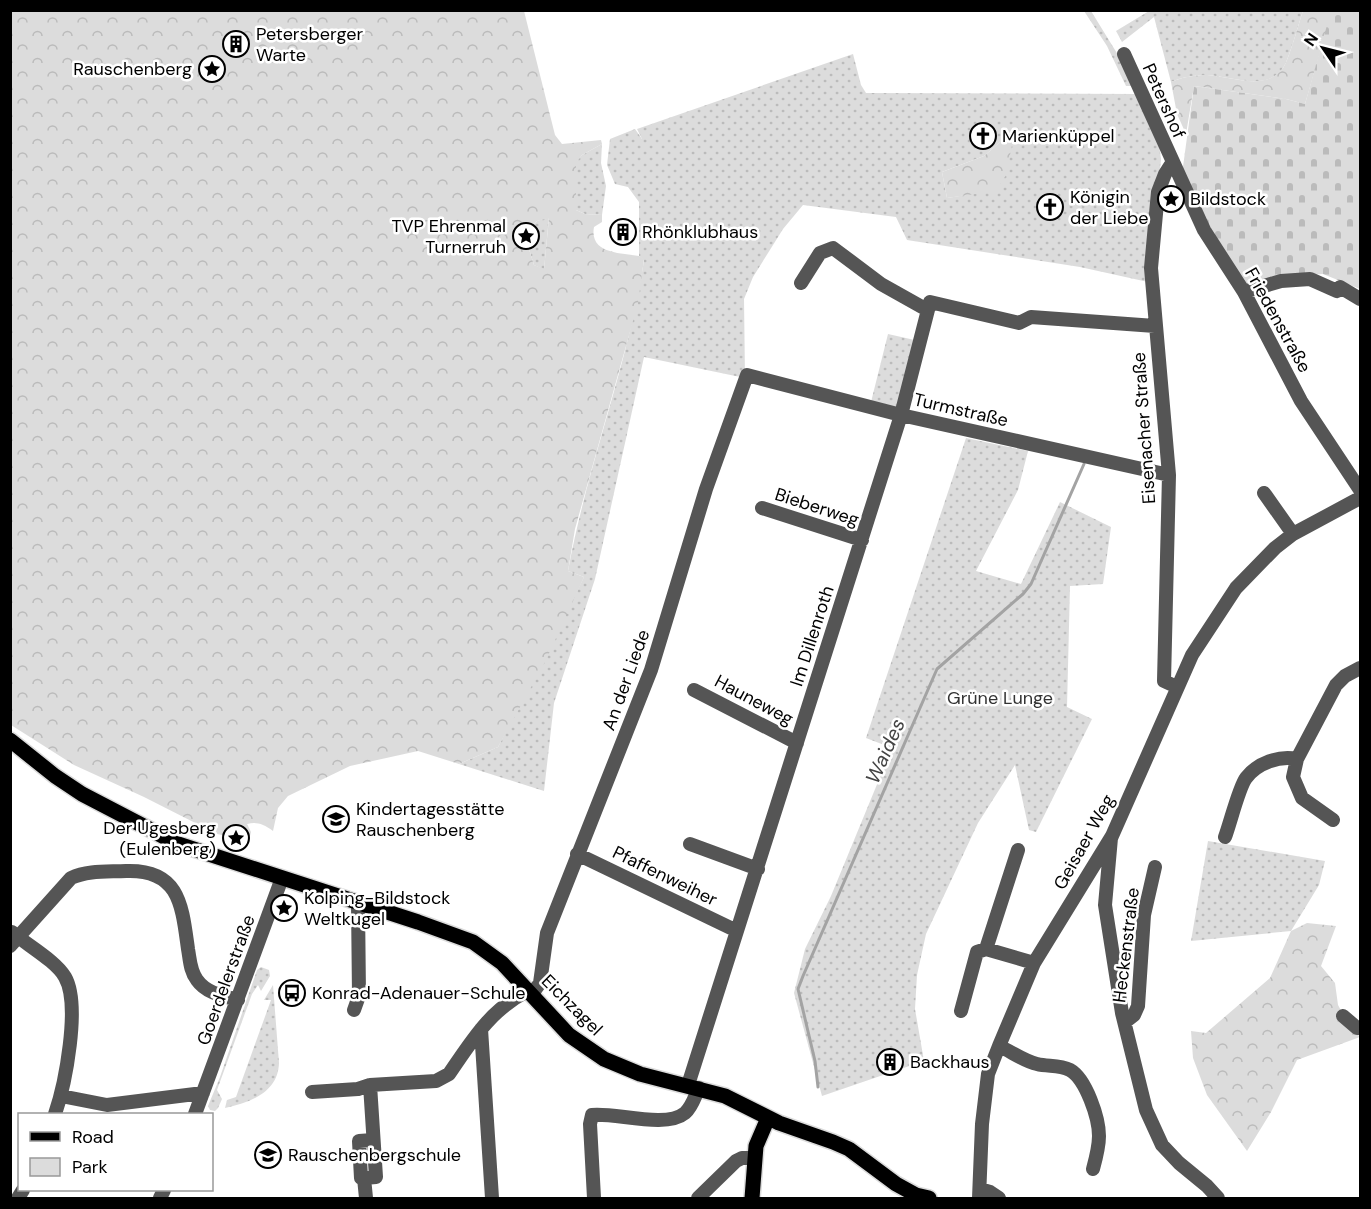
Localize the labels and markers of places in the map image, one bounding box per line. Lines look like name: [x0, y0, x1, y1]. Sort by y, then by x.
place label: Petersberger Warte: [256, 22, 363, 67]
building icon: Petersberger Warte: [221, 29, 251, 59]
place icon: Rauschenberg: [197, 54, 227, 84]
place label: Rauschenberg: [73, 57, 192, 81]
church icon: Marienküppel: [968, 121, 998, 151]
place label: Marienküppel: [1002, 124, 1115, 148]
place icon: Bildstock: [1156, 184, 1186, 214]
place label: Königin der Liebe: [1070, 185, 1148, 230]
place label: Bildstock: [1190, 187, 1266, 211]
church icon: Königin der Liebe: [1035, 192, 1065, 222]
place label: TVP Ehrenmal Turnerruh: [391, 214, 506, 259]
building icon: Rhönklubhaus: [608, 217, 638, 247]
place label: Rhönklubhaus: [642, 220, 758, 244]
place icon: TVP Ehrenmal Turnerruh: [511, 221, 541, 251]
place label: Kindertagesstätte Rauschenberg: [356, 797, 504, 842]
school or university icon: Kindertagesstätte Rauschenberg: [321, 804, 351, 834]
place label: Der Ugesberg (Eulenberg): [103, 816, 216, 861]
place icon: Der Ugesberg (Eulenberg): [221, 823, 251, 853]
place label: Kolping-Bildstock Weltkugel: [304, 886, 450, 931]
place icon: Kolping-Bildstock Weltkugel: [269, 893, 299, 923]
bus stop icon: Konrad-Adenauer-Schule: [277, 978, 307, 1008]
place label: Konrad-Adenauer-Schule: [312, 981, 526, 1005]
building icon: Backhaus: [875, 1047, 905, 1077]
place label: Backhaus: [910, 1050, 990, 1074]
school or university icon: Rauschenbergschule: [253, 1140, 283, 1170]
place label: Rauschenbergschule: [288, 1143, 461, 1167]

